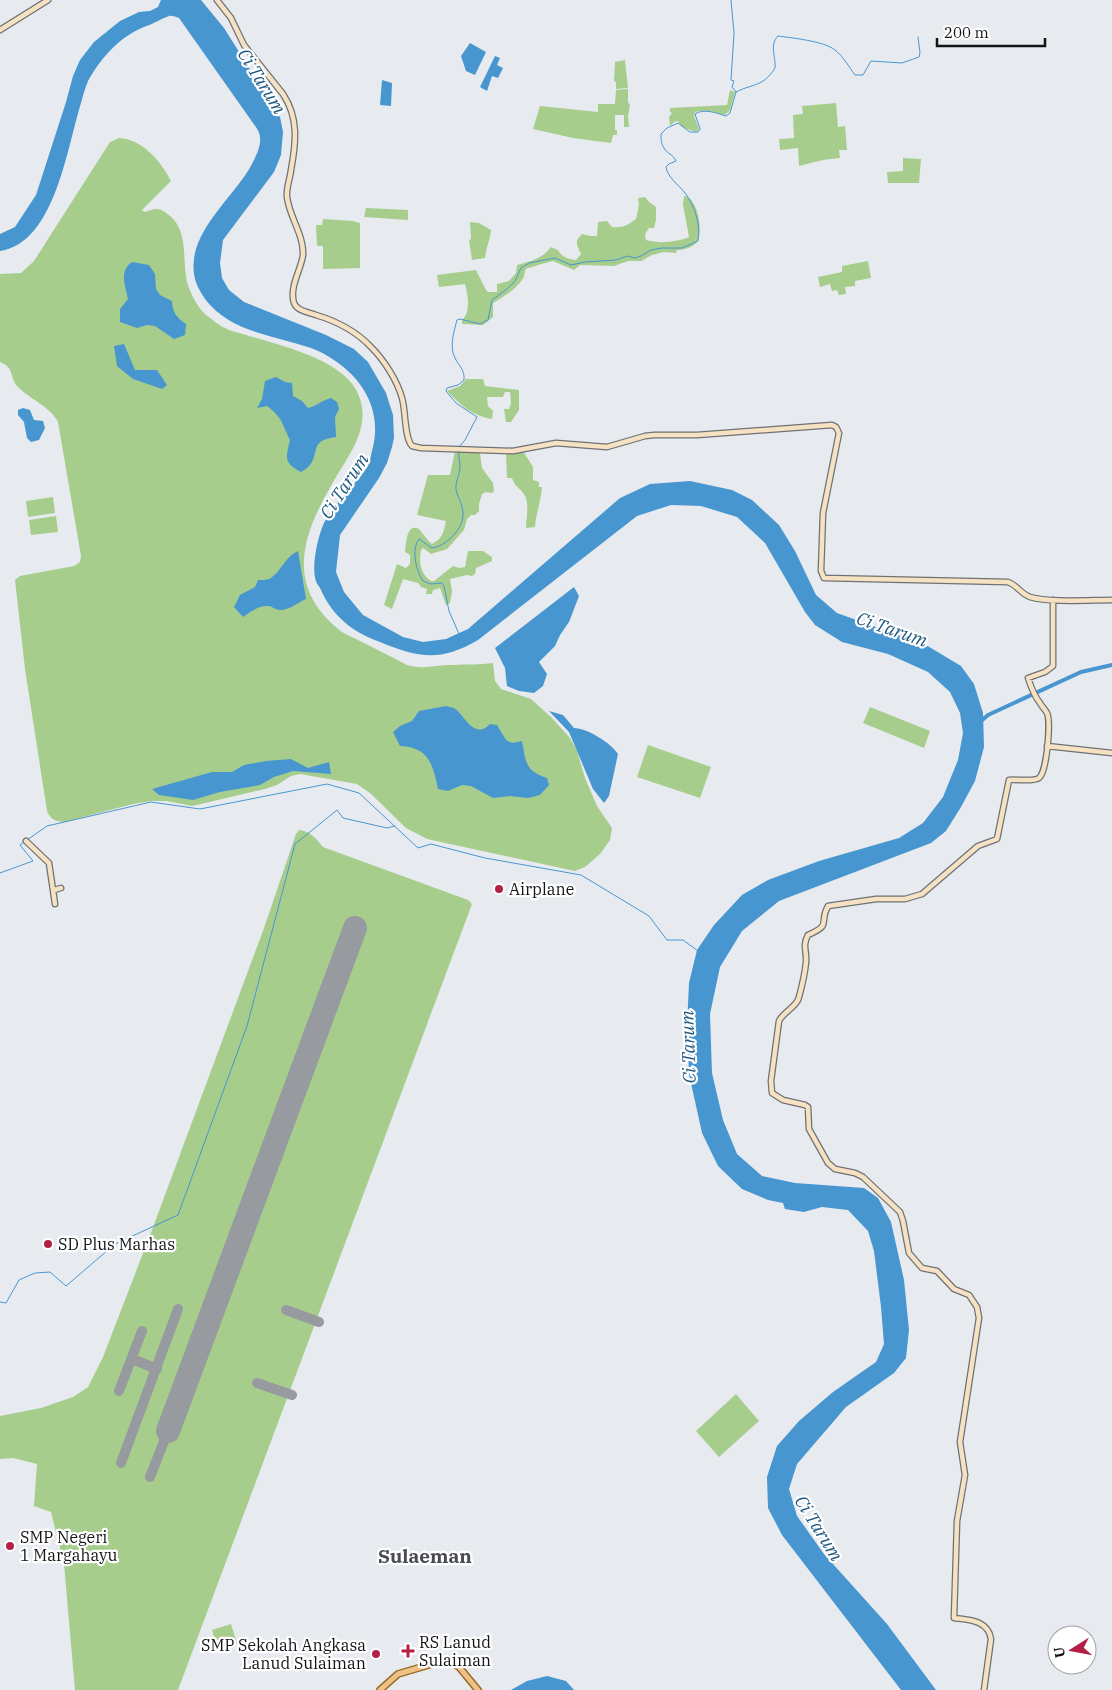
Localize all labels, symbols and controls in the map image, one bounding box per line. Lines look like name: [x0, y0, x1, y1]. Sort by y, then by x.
scale bar: [937, 15, 1044, 47]
text: 200 m: [944, 23, 989, 42]
water label: Ci Tarum: [233, 44, 291, 118]
water label: Ci Tarum: [314, 449, 374, 523]
water label: Ci Tarum: [854, 606, 930, 652]
place label: Airplane: [509, 879, 574, 899]
marker: Airplane: [493, 883, 505, 895]
water label: Ci Tarum: [675, 1010, 701, 1084]
place label: SD Plus Marhas: [58, 1234, 175, 1254]
marker: SD Plus Marhas: [42, 1238, 54, 1250]
water label: Ci Tarum: [790, 1491, 848, 1565]
place label: SMP Negeri 1 Margahayu: [20, 1527, 118, 1565]
marker: SMP Negeri 1 Margahayu: [4, 1540, 16, 1552]
district label: Sulaeman: [378, 1544, 472, 1568]
north arrow: [1047, 1625, 1097, 1675]
place label: RS Lanud Sulaiman: [419, 1632, 491, 1670]
place label: SMP Sekolah Angkasa Lanud Sulaiman: [201, 1635, 366, 1673]
marker: RS Lanud Sulaiman: [401, 1644, 415, 1658]
text: U: [1049, 1645, 1069, 1659]
marker: SMP Sekolah Angkasa Lanud Sulaiman: [370, 1648, 382, 1660]

